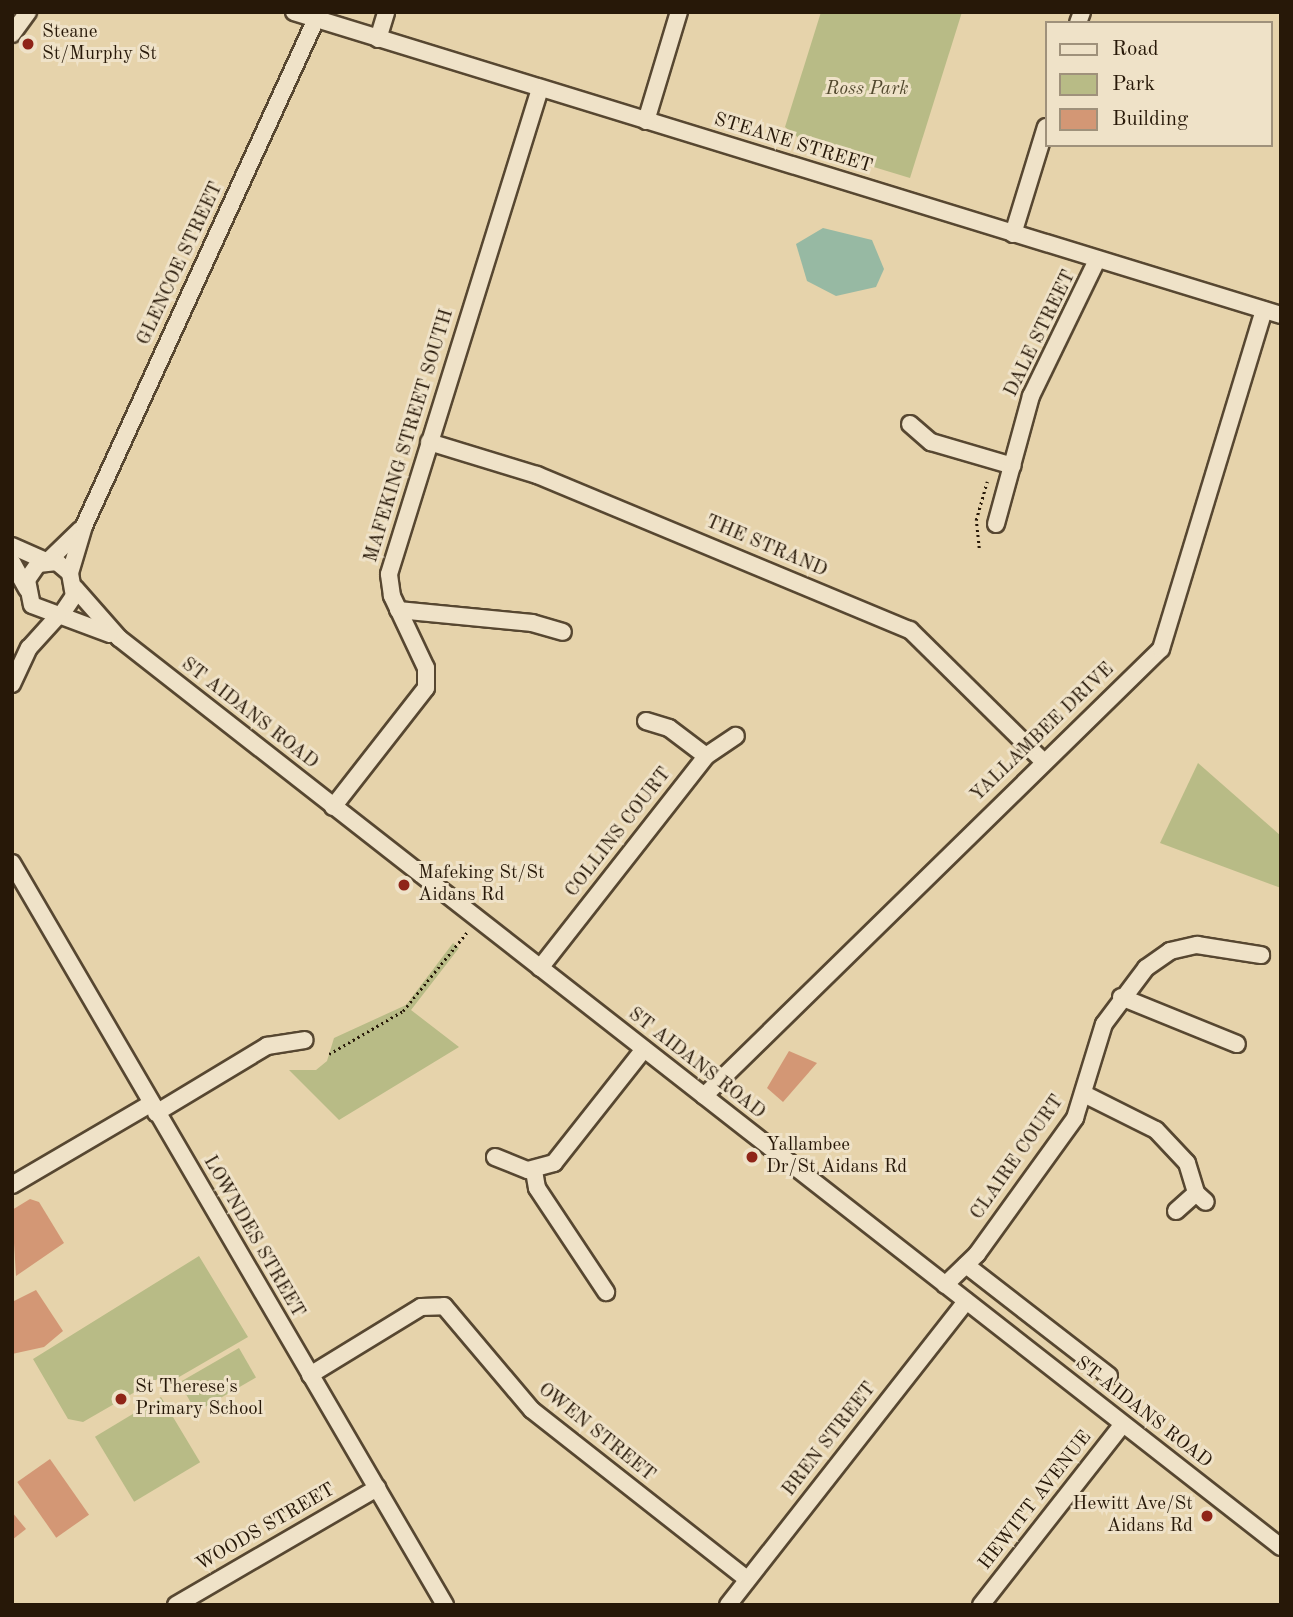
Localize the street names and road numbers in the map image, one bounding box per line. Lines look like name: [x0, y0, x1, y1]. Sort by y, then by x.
street label: STEANE STREET: [711, 109, 875, 179]
street label: GLENCOE STREET: [133, 179, 229, 349]
street label: DALE STREET: [1001, 267, 1081, 401]
street label: MAFEKING STREET SOUTH: [361, 307, 459, 565]
street label: THE STRAND: [702, 511, 830, 583]
street label: ST AIDANS ROAD: [176, 653, 322, 775]
street label: YALLAMBEE DRIVE: [967, 659, 1119, 807]
street label: COLLINS COURT: [561, 764, 677, 902]
street label: ST AIDANS ROAD: [623, 1003, 769, 1125]
street label: CLAIRE COURT: [967, 1091, 1069, 1225]
street label: LOWNDES STREET: [197, 1152, 309, 1322]
street label: ST AIDANS ROAD: [1070, 1352, 1216, 1474]
street label: BREN STREET: [778, 1378, 882, 1502]
street label: OWEN STREET: [533, 1379, 659, 1487]
street label: HEWITT AVENUE: [975, 1427, 1097, 1575]
street label: WOODS STREET: [193, 1479, 339, 1577]

